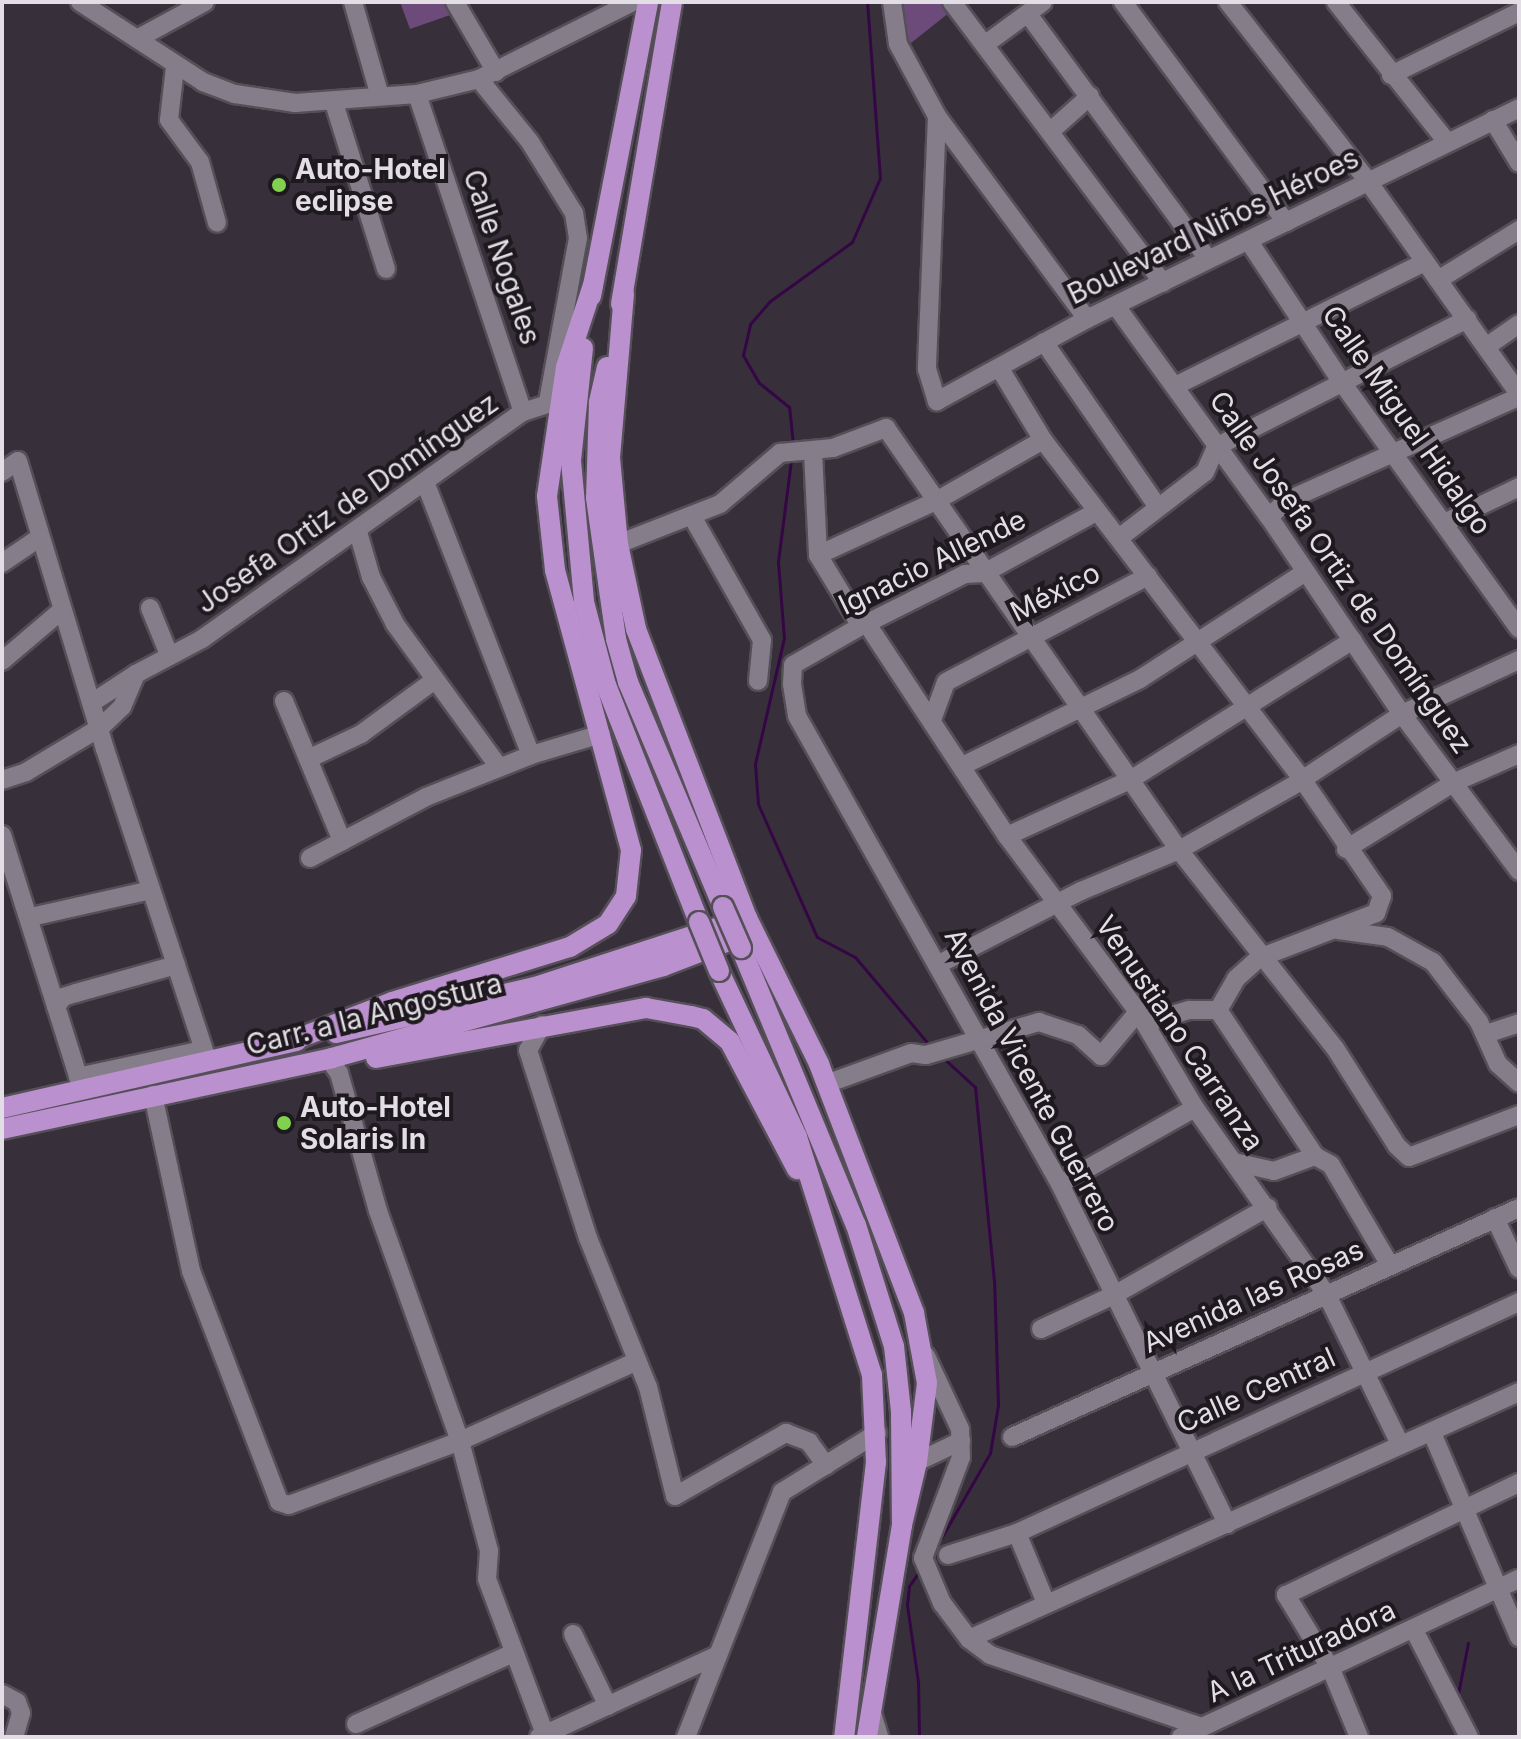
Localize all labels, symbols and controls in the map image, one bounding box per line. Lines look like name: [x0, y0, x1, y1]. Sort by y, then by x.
street label: Boulevard Niños Héroes: [1062, 141, 1364, 311]
place label: Auto-Hotel eclipse: [295, 152, 446, 218]
street label: Calle Nogales: [456, 165, 548, 349]
marker: Auto-Hotel eclipse: [270, 176, 288, 194]
street label: Calle Miguel Hidalgo: [1315, 299, 1499, 541]
street label: Calle Josefa Ortiz de Domínguez: [1203, 384, 1479, 760]
street label: Josefa Ortiz de Domínguez: [190, 386, 504, 620]
street label: Ignacio Allende: [833, 502, 1031, 622]
street label: México: [1005, 555, 1105, 629]
street label: Venustiano Carranza: [1089, 909, 1271, 1157]
street label: Avenida Vicente Guerrero: [938, 922, 1126, 1238]
street label: Carr. a la Angostura: [243, 966, 505, 1062]
place label: Auto-Hotel Solaris In: [300, 1090, 451, 1156]
marker: Auto-Hotel Solaris In: [275, 1114, 293, 1132]
street label: Avenida las Rosas: [1138, 1232, 1368, 1360]
street label: Calle Central: [1172, 1340, 1340, 1440]
street label: A la Trituradora: [1201, 1593, 1401, 1709]

